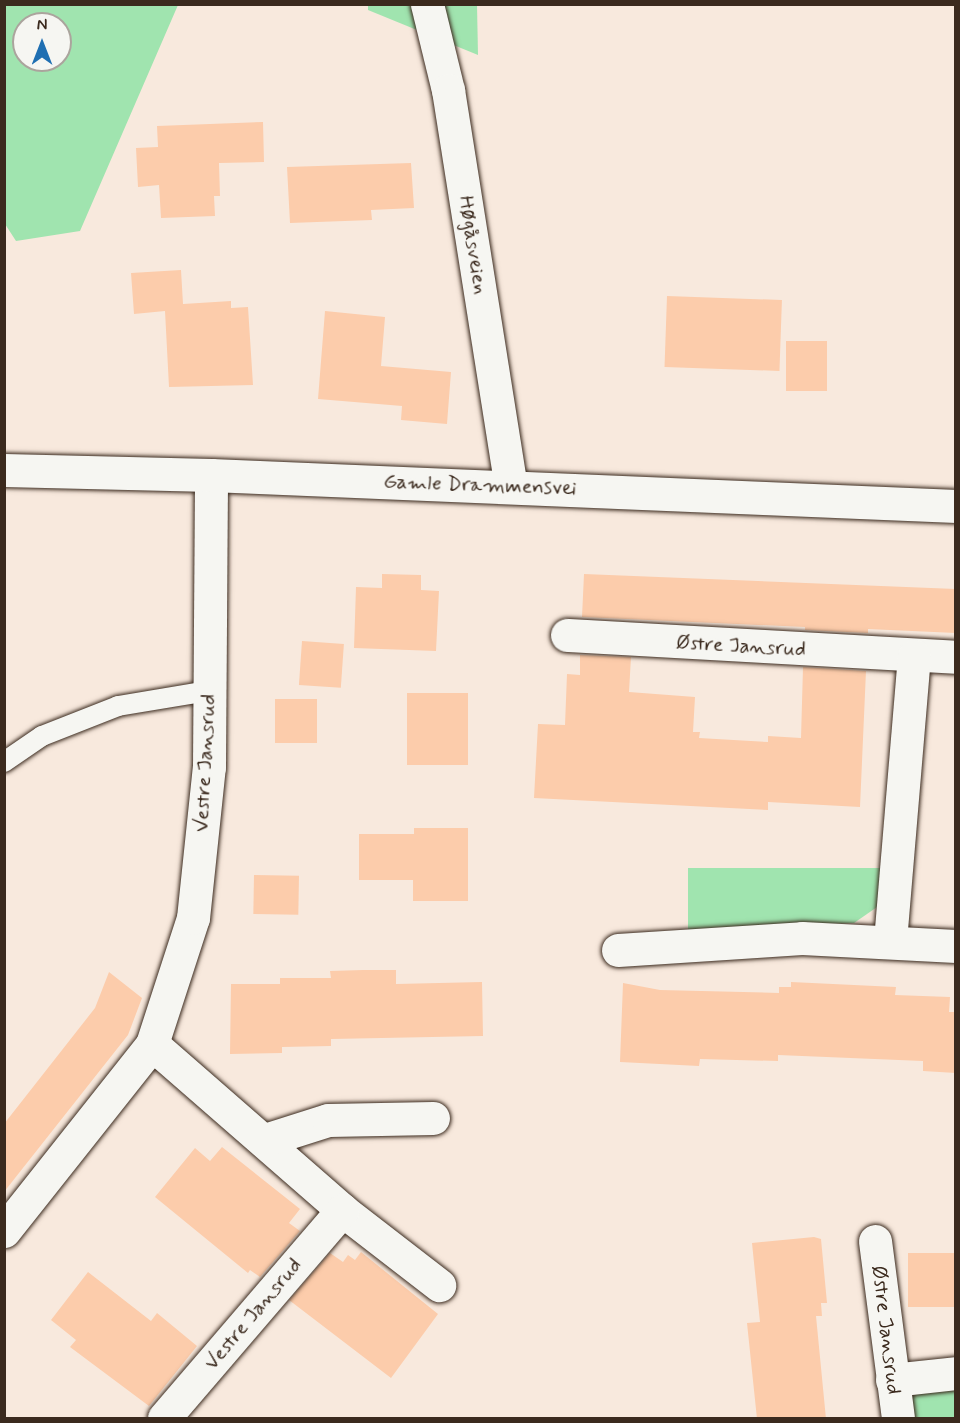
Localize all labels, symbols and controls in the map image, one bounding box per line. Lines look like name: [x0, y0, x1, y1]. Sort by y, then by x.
north arrow: [12, 12, 72, 72]
text: N: [37, 15, 47, 36]
street label: Høgåsveien: [453, 194, 493, 296]
street label: Gamle Drammensvei: [384, 469, 576, 501]
street label: Østre Jansrud: [679, 630, 803, 662]
street label: Vestre Jansrud: [189, 697, 221, 829]
street label: Vestre Jansrud: [201, 1256, 305, 1372]
street label: Østre Jansrud: [866, 1268, 906, 1392]

